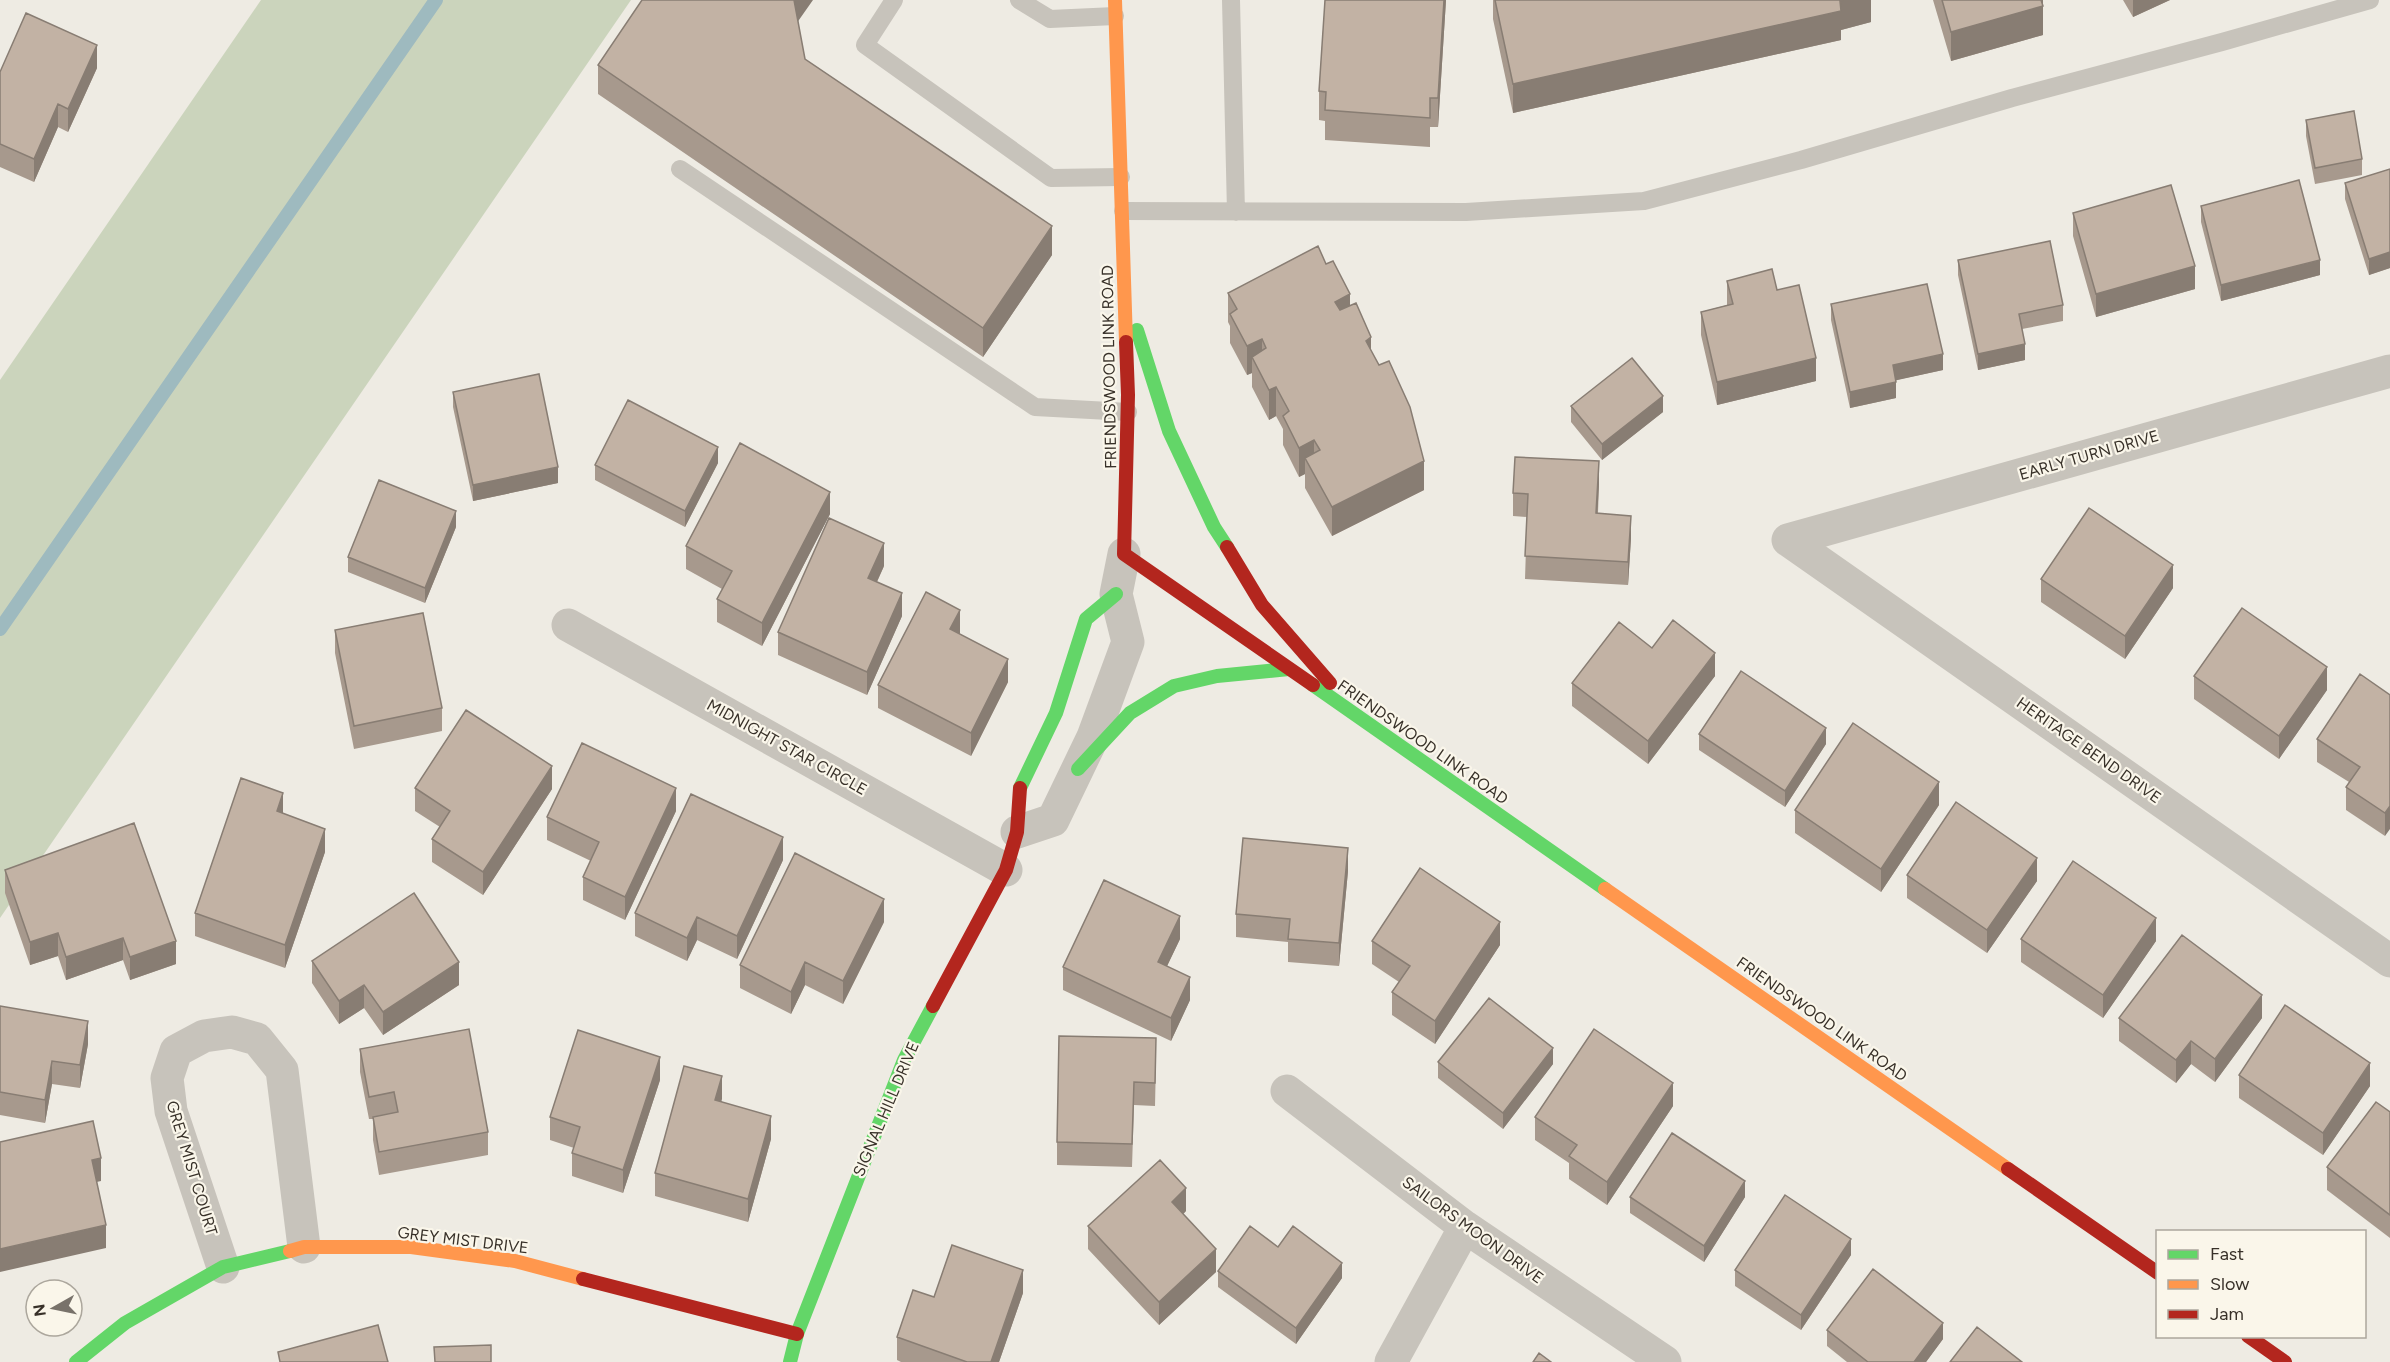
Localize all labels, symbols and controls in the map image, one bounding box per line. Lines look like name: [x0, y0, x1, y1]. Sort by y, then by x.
street label: FRIENDSWOOD LINK ROAD: [1098, 265, 1120, 469]
street label: EARLY TURN DRIVE: [2017, 426, 2161, 484]
street label: FRIENDSWOOD LINK ROAD: [1334, 676, 1512, 808]
street label: HERITAGE BEND DRIVE: [2013, 693, 2165, 807]
street label: MIDNIGHT STAR CIRCLE: [704, 695, 870, 799]
street label: FRIENDSWOOD LINK ROAD: [1733, 953, 1911, 1085]
street label: SIGNAL HILL DRIVE: [849, 1039, 923, 1179]
street label: GREY MIST COURT: [162, 1098, 222, 1238]
street label: SAILORS MOON DRIVE: [1399, 1172, 1547, 1288]
street label: GREY MIST DRIVE: [396, 1223, 530, 1257]
legend: [2156, 1230, 2366, 1338]
text: Fast: [2210, 1243, 2244, 1265]
text: Slow: [2210, 1273, 2249, 1295]
north arrow: [24, 1278, 84, 1338]
text: N: [29, 1303, 50, 1318]
text: Jam: [2210, 1303, 2244, 1325]

